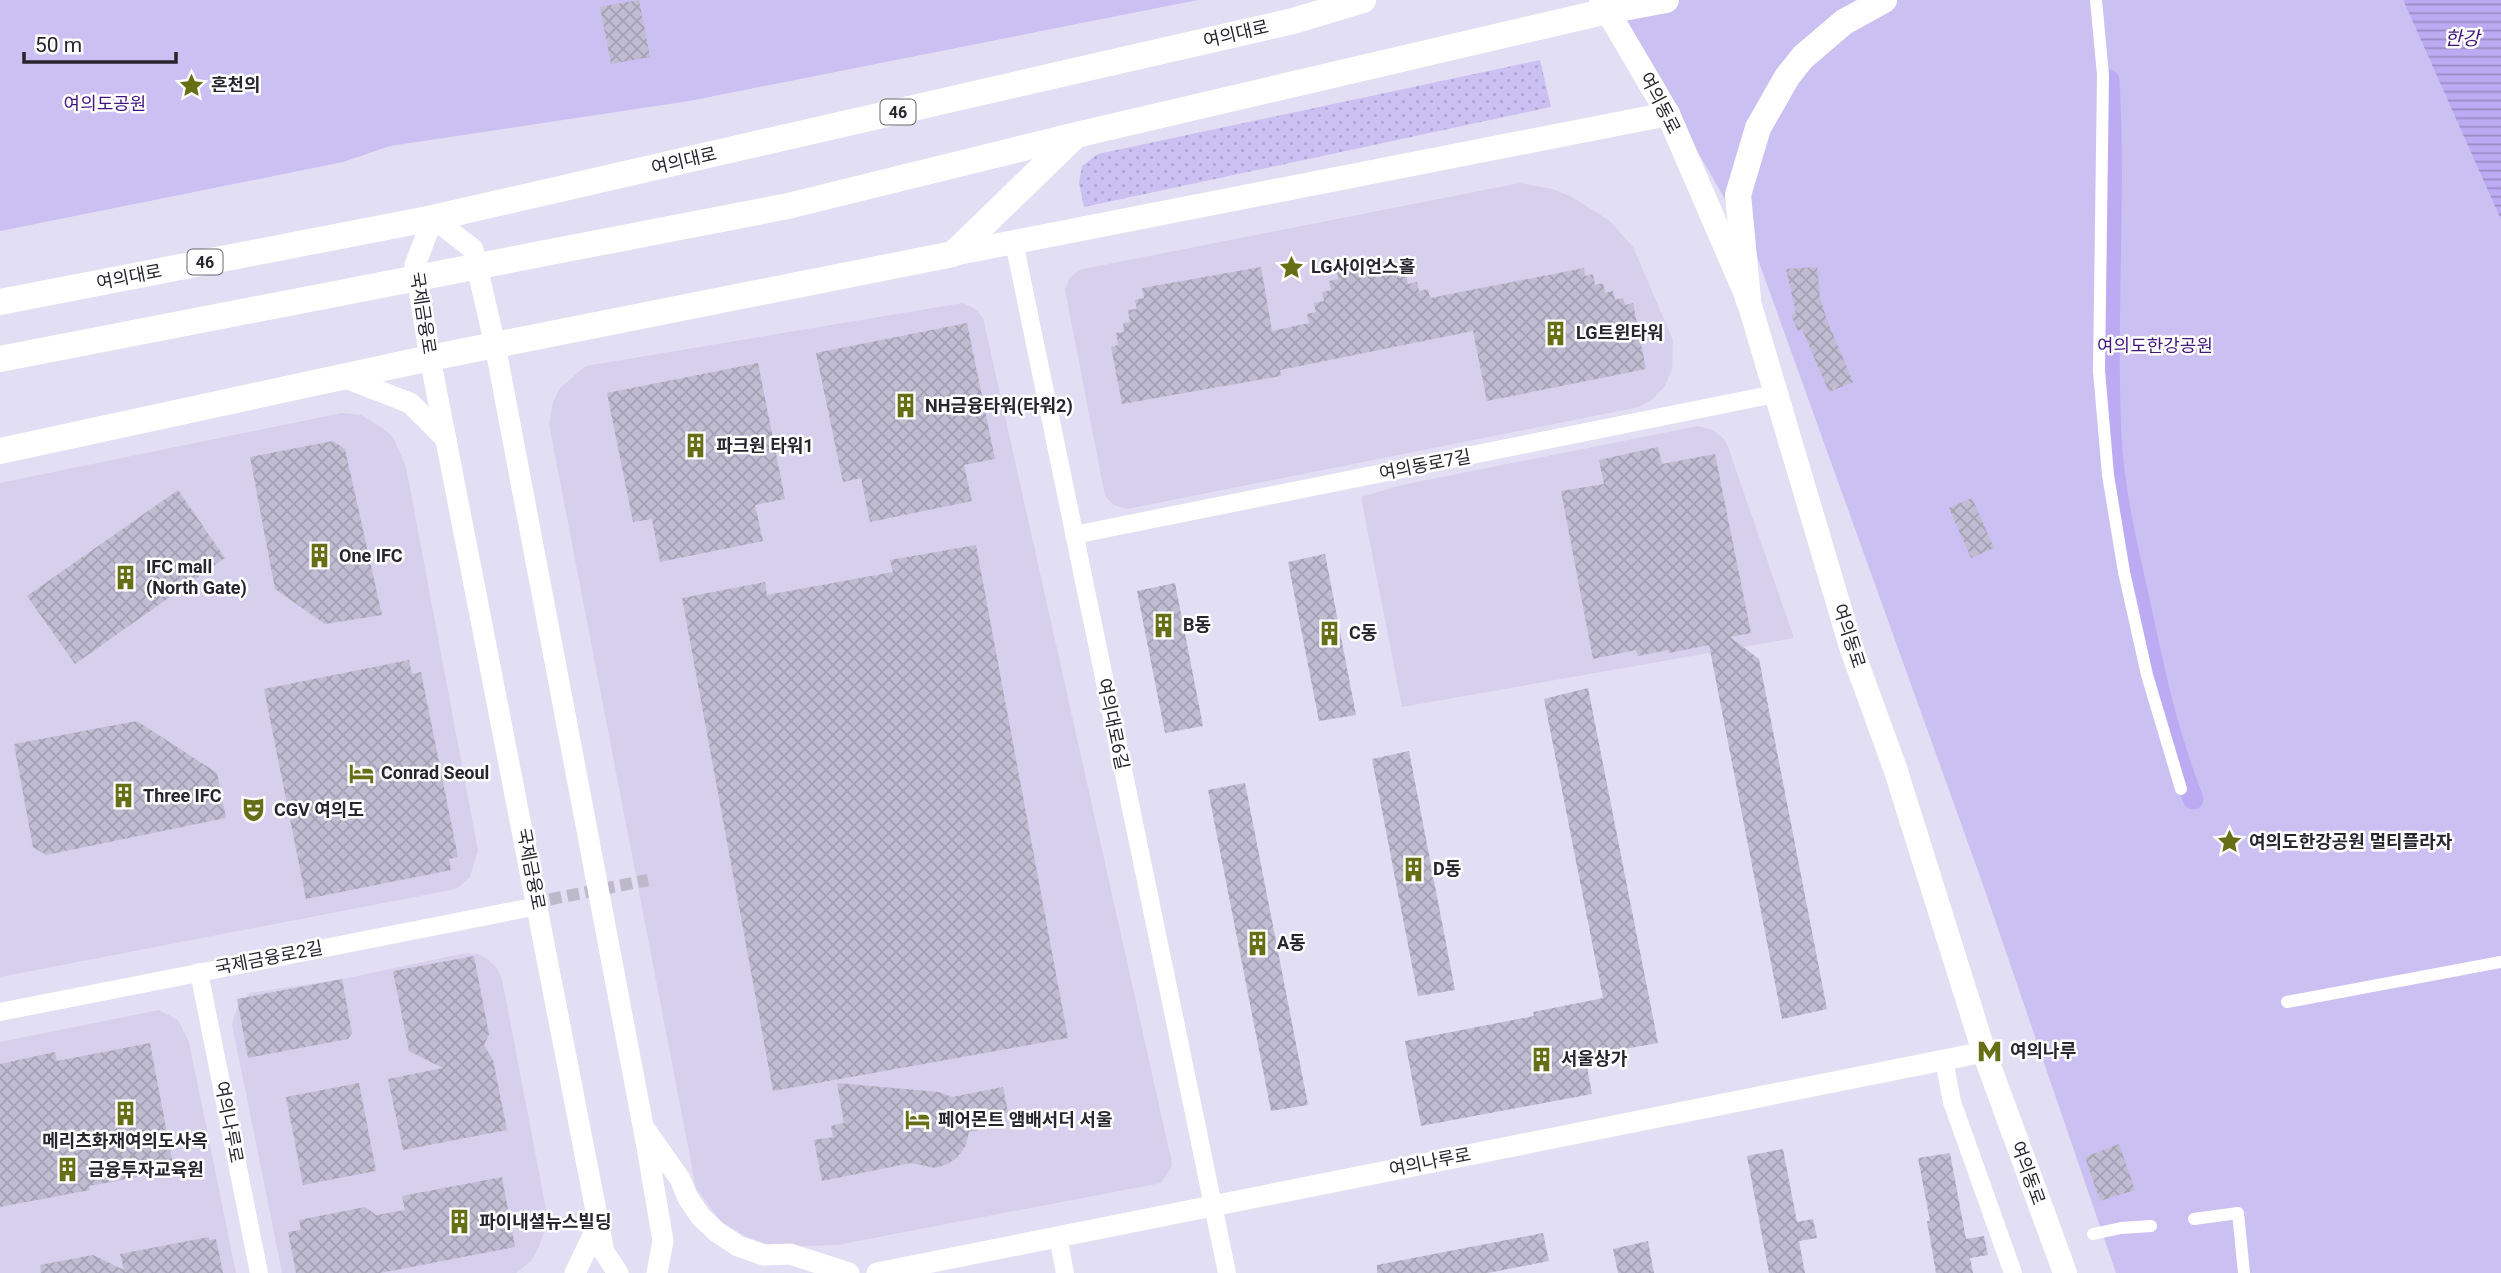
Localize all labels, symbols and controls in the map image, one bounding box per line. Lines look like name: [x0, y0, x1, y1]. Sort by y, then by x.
street label: 여의대로: [1201, 16, 1271, 51]
scale bar: [24, 21, 177, 65]
water label: 한강: [2445, 27, 2482, 50]
text: 50 m: [35, 33, 82, 57]
street label: 여의동로: [1636, 68, 1685, 137]
place icon: 혼천의: [177, 71, 205, 99]
place label: 혼천의: [211, 74, 261, 95]
park label: 여의도공원: [64, 93, 146, 114]
road number: 46: [880, 100, 916, 124]
street label: 여의대로: [649, 143, 719, 178]
road number: 46: [188, 250, 222, 274]
place icon: LG사이언스홀: [1277, 253, 1305, 281]
place label: LG사이언스홀: [1311, 256, 1415, 277]
street label: 여의대로: [94, 260, 163, 293]
street label: 국제금융로: [407, 270, 440, 355]
building icon: LG트윈타워: [1542, 319, 1570, 347]
place label: LG트윈타워: [1576, 322, 1664, 343]
park label: 여의도한강공원: [2097, 335, 2213, 356]
building icon: NH금융타워(타워2): [891, 392, 919, 420]
place label: NH금융타워(타워2): [925, 395, 1073, 417]
building icon: 파크원 타워1: [682, 432, 710, 460]
place label: 파크원 타워1: [716, 435, 814, 456]
street label: 여의동로7길: [1377, 445, 1473, 484]
building icon: One IFC: [305, 542, 333, 570]
place label: One IFC: [339, 545, 403, 566]
place label: IFC mall (North Gate): [146, 556, 247, 599]
building icon: IFC mall (North Gate): [112, 563, 140, 591]
street label: 여의동로: [1829, 601, 1870, 671]
building icon: B동: [1149, 611, 1177, 639]
place label: B동: [1183, 614, 1211, 635]
building icon: C동: [1315, 619, 1343, 647]
place label: C동: [1349, 622, 1377, 643]
street label: 여의대로6길: [1094, 676, 1133, 772]
hotel icon: Conrad Seoul: [347, 759, 375, 787]
place label: Conrad Seoul: [381, 762, 489, 783]
building icon: Three IFC: [109, 782, 137, 810]
place label: Three IFC: [143, 785, 222, 806]
theatre icon: CGV 여의도: [240, 796, 268, 824]
place label: CGV 여의도: [274, 799, 364, 820]
street label: 국제금융로: [513, 826, 550, 912]
place icon: 여의도한강공원 멀티플라자: [2215, 828, 2243, 856]
place label: 여의도한강공원 멀티플라자: [2249, 831, 2453, 852]
building icon: D동: [1399, 855, 1427, 883]
place label: D동: [1433, 858, 1461, 879]
building icon: A동: [1243, 929, 1271, 957]
place label: A동: [1277, 932, 1306, 953]
street label: 국제금융로2길: [213, 937, 325, 978]
metro station icon: 여의나루: [1976, 1037, 2004, 1065]
place label: 여의나루: [2010, 1040, 2076, 1061]
building icon: 서울상가: [1527, 1045, 1555, 1073]
place label: 서울상가: [1561, 1048, 1628, 1069]
street label: 여의나루로: [211, 1079, 248, 1165]
building icon: 메리츠화재여의도사옥: [111, 1100, 139, 1128]
hotel icon: 페어몬트 앰배서더 서울: [904, 1106, 932, 1134]
place label: 페어몬트 앰배서더 서울: [938, 1109, 1113, 1130]
place label: 메리츠화재여의도사옥: [42, 1130, 208, 1151]
street label: 여의동로: [2007, 1138, 2050, 1208]
street label: 여의나루로: [1387, 1143, 1473, 1180]
building icon: 금융투자교육원: [54, 1156, 82, 1184]
place label: 금융투자교육원: [88, 1159, 204, 1180]
building icon: 파이내셜뉴스빌딩: [445, 1208, 473, 1236]
place label: 파이내셜뉴스빌딩: [479, 1211, 611, 1232]

